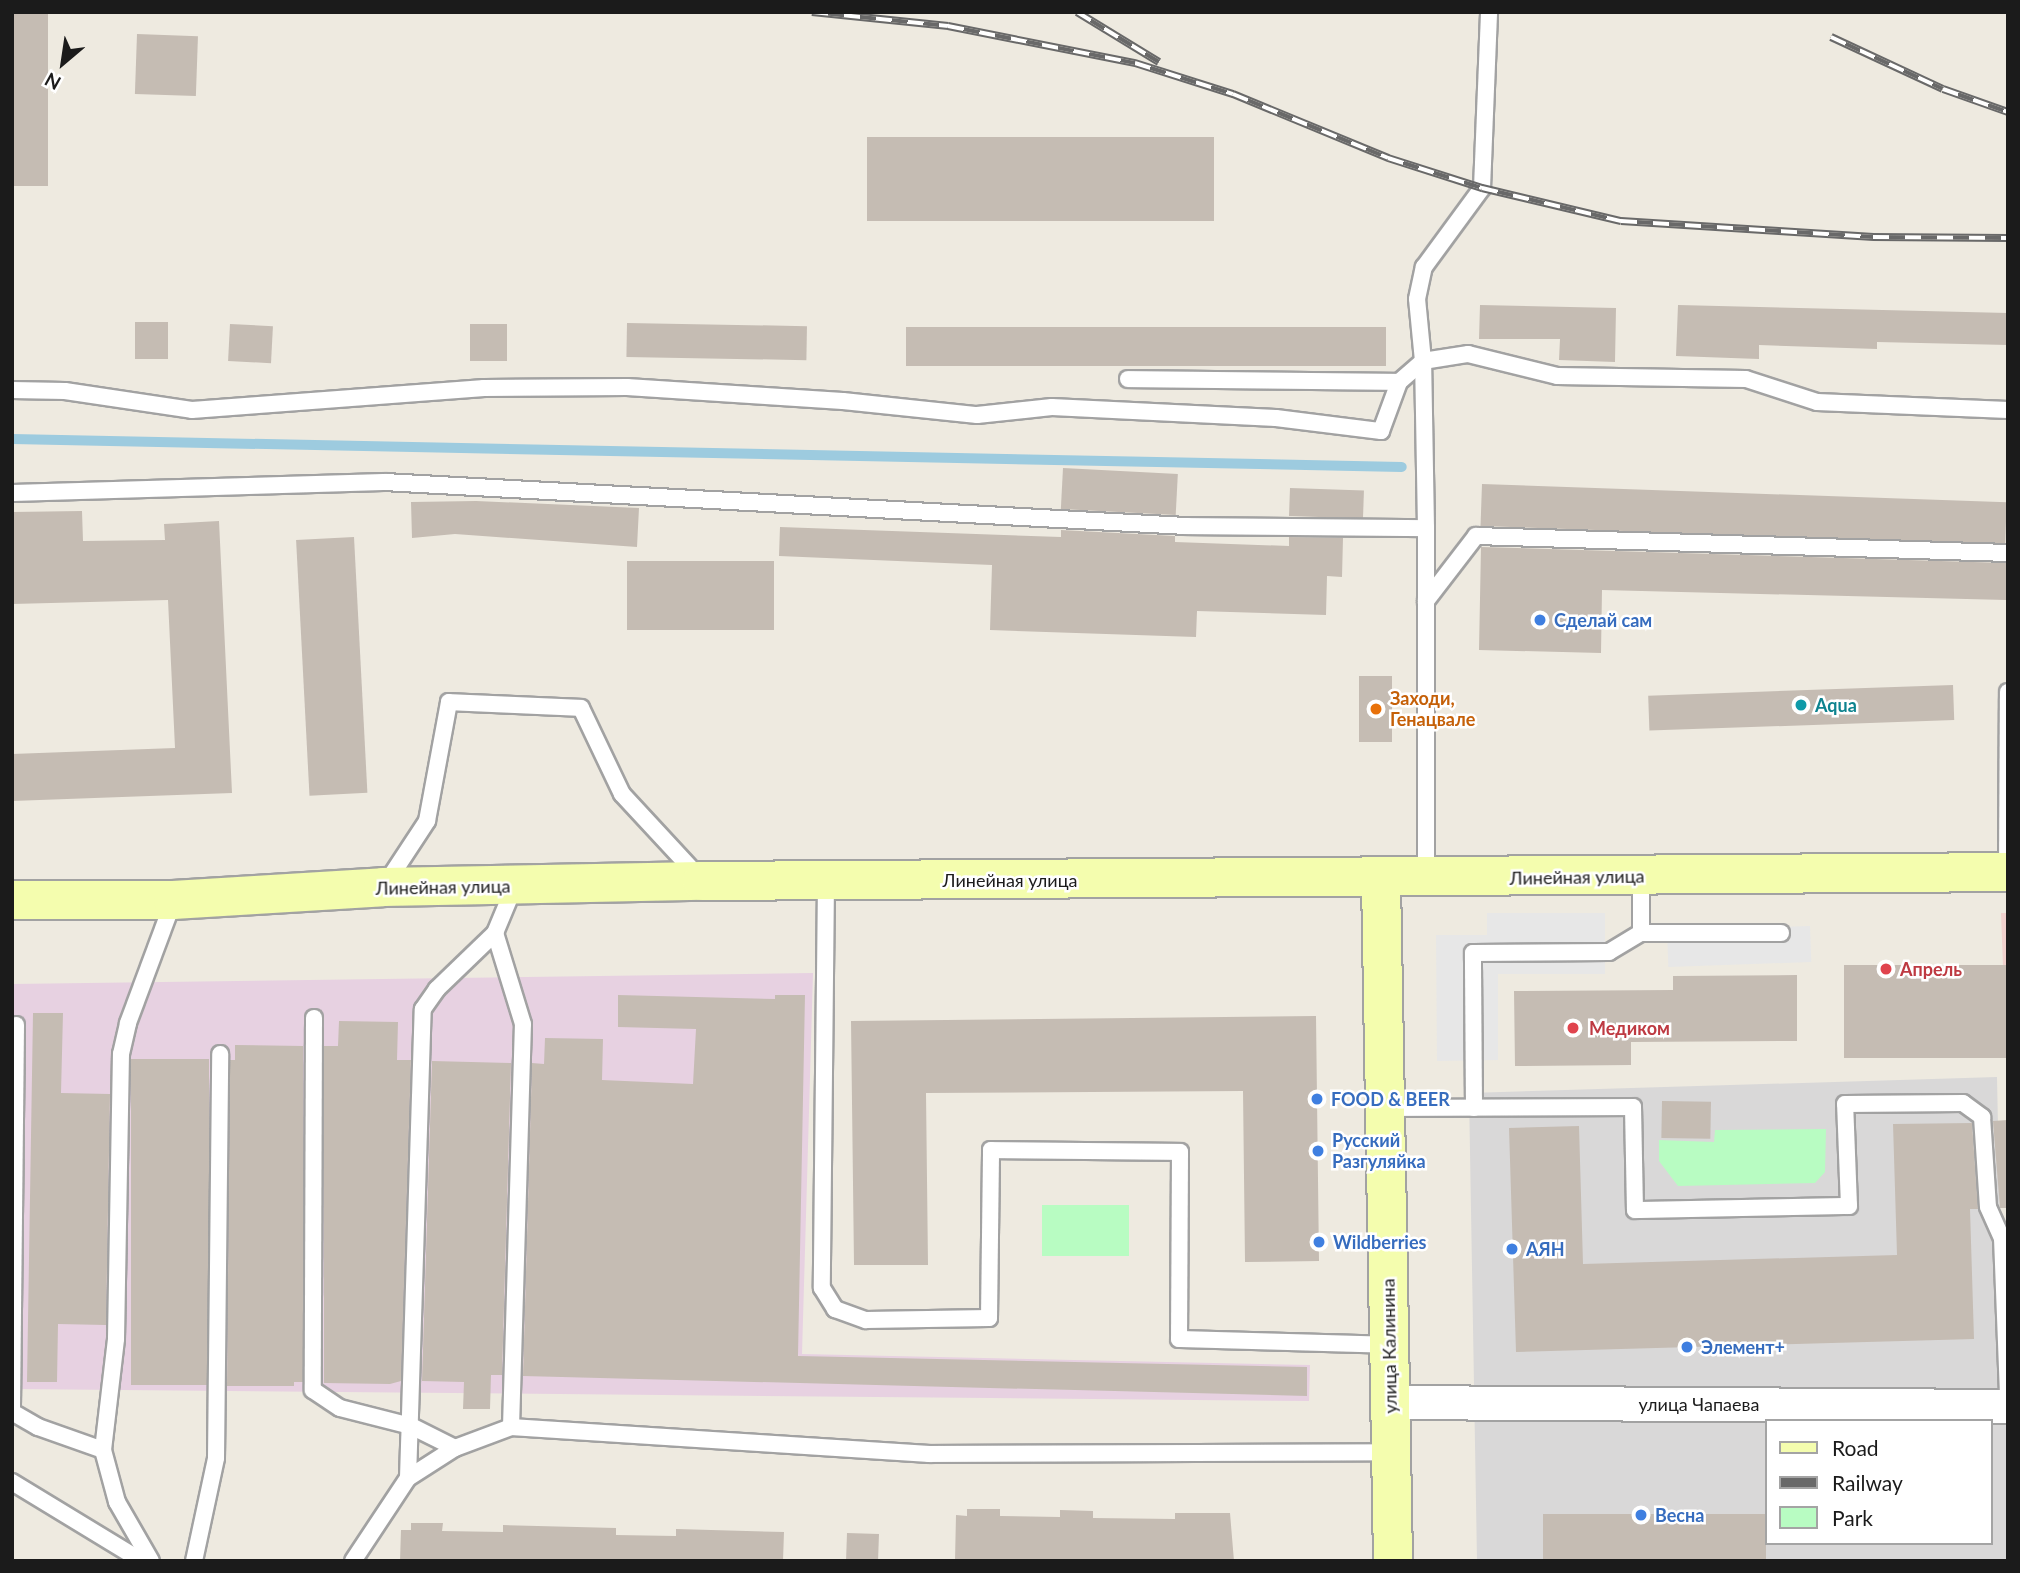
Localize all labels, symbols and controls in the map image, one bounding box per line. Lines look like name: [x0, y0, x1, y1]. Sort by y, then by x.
north arrow: [28, 28, 98, 98]
text: N: [41, 68, 65, 95]
place label: Сделай сам: [1554, 609, 1652, 631]
marker: Сделай сам: [1532, 612, 1548, 628]
place label: Заходи, Генацвале: [1390, 688, 1475, 730]
place label: Aqua: [1815, 694, 1857, 716]
marker: Aqua: [1793, 697, 1809, 713]
marker: Заходи, Генацвале: [1368, 701, 1384, 717]
street label: Линейная улица: [1509, 865, 1645, 889]
street label: Линейная улица: [942, 869, 1078, 891]
street label: Линейная улица: [375, 875, 511, 899]
place label: Апрель: [1900, 958, 1962, 980]
marker: Апрель: [1878, 961, 1894, 977]
place label: Медиком: [1589, 1017, 1670, 1039]
marker: Медиком: [1563, 1018, 1583, 1038]
place label: FOOD & BEER: [1331, 1088, 1450, 1110]
marker: FOOD & BEER: [1309, 1091, 1325, 1107]
place label: Русский Разгуляйка: [1332, 1130, 1426, 1172]
marker: Русский Разгуляйка: [1310, 1143, 1326, 1159]
place label: Wildberries: [1333, 1231, 1426, 1253]
marker: Wildberries: [1311, 1234, 1327, 1250]
place label: АЯН: [1526, 1238, 1565, 1260]
marker: АЯН: [1504, 1241, 1520, 1257]
street label: улица Калинина: [1377, 1278, 1401, 1414]
place label: Элемент+: [1701, 1336, 1785, 1358]
marker: Элемент+: [1679, 1339, 1695, 1355]
street label: улица Чапаева: [1639, 1393, 1759, 1415]
legend: [1764, 1419, 1992, 1545]
text: Road: [1832, 1435, 1879, 1460]
text: Railway: [1832, 1470, 1903, 1495]
place label: Весна: [1655, 1504, 1704, 1526]
text: Park: [1832, 1505, 1873, 1530]
marker: Весна: [1633, 1507, 1649, 1523]

